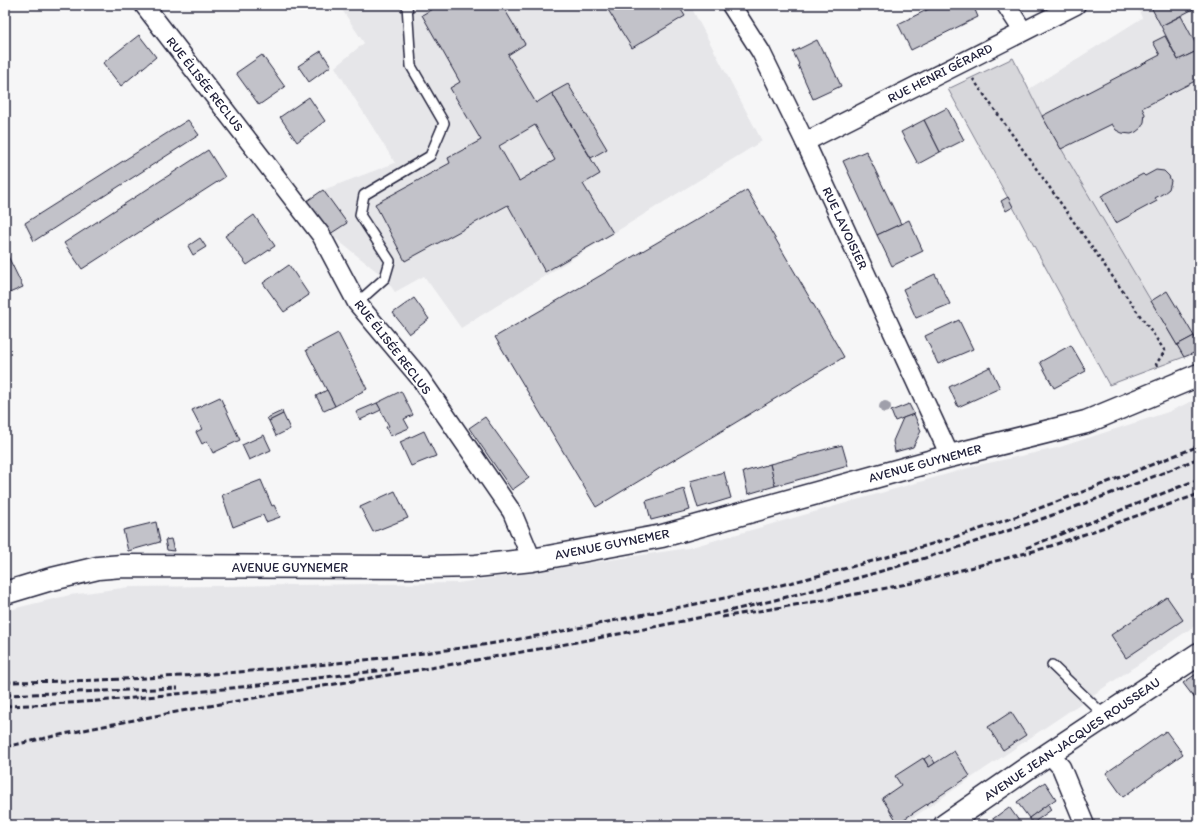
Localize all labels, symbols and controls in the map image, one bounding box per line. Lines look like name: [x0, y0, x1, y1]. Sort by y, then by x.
street label: RUE ÉLISÉE RECLUS: [163, 34, 247, 134]
street label: RUE HENRI GÉRARD: [885, 40, 995, 106]
street label: RUE LAVOISIER: [819, 184, 871, 272]
street label: RUE ÉLISÉE RECLUS: [351, 297, 435, 397]
street label: AVENUE GUYNEMER: [867, 441, 983, 485]
street label: AVENUE GUYNEMER: [553, 526, 671, 562]
street label: AVENUE GUYNEMER: [232, 560, 348, 575]
street label: AVENUE JEAN-JACQUES ROUSSEAU: [981, 674, 1163, 804]

